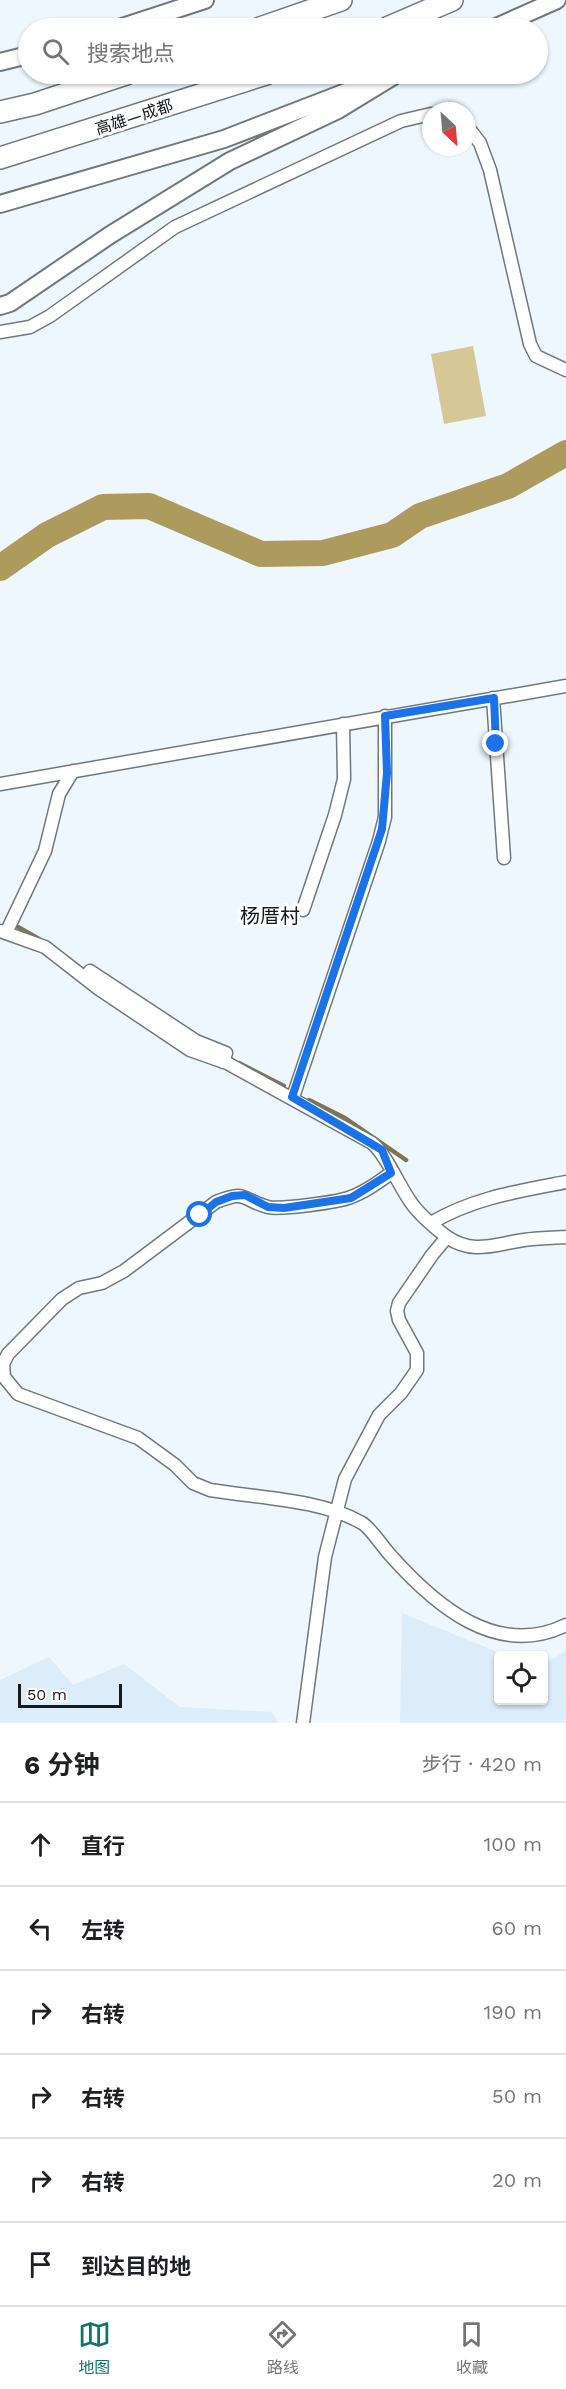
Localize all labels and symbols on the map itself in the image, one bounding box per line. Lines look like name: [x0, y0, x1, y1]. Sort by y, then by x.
street label: 高雄—成都: [93, 96, 175, 138]
north arrow: [422, 102, 476, 156]
route end: [482, 730, 508, 756]
district label: 杨厝村: [240, 904, 300, 928]
route start: [186, 1201, 212, 1227]
scale bar: [18, 1681, 122, 1708]

